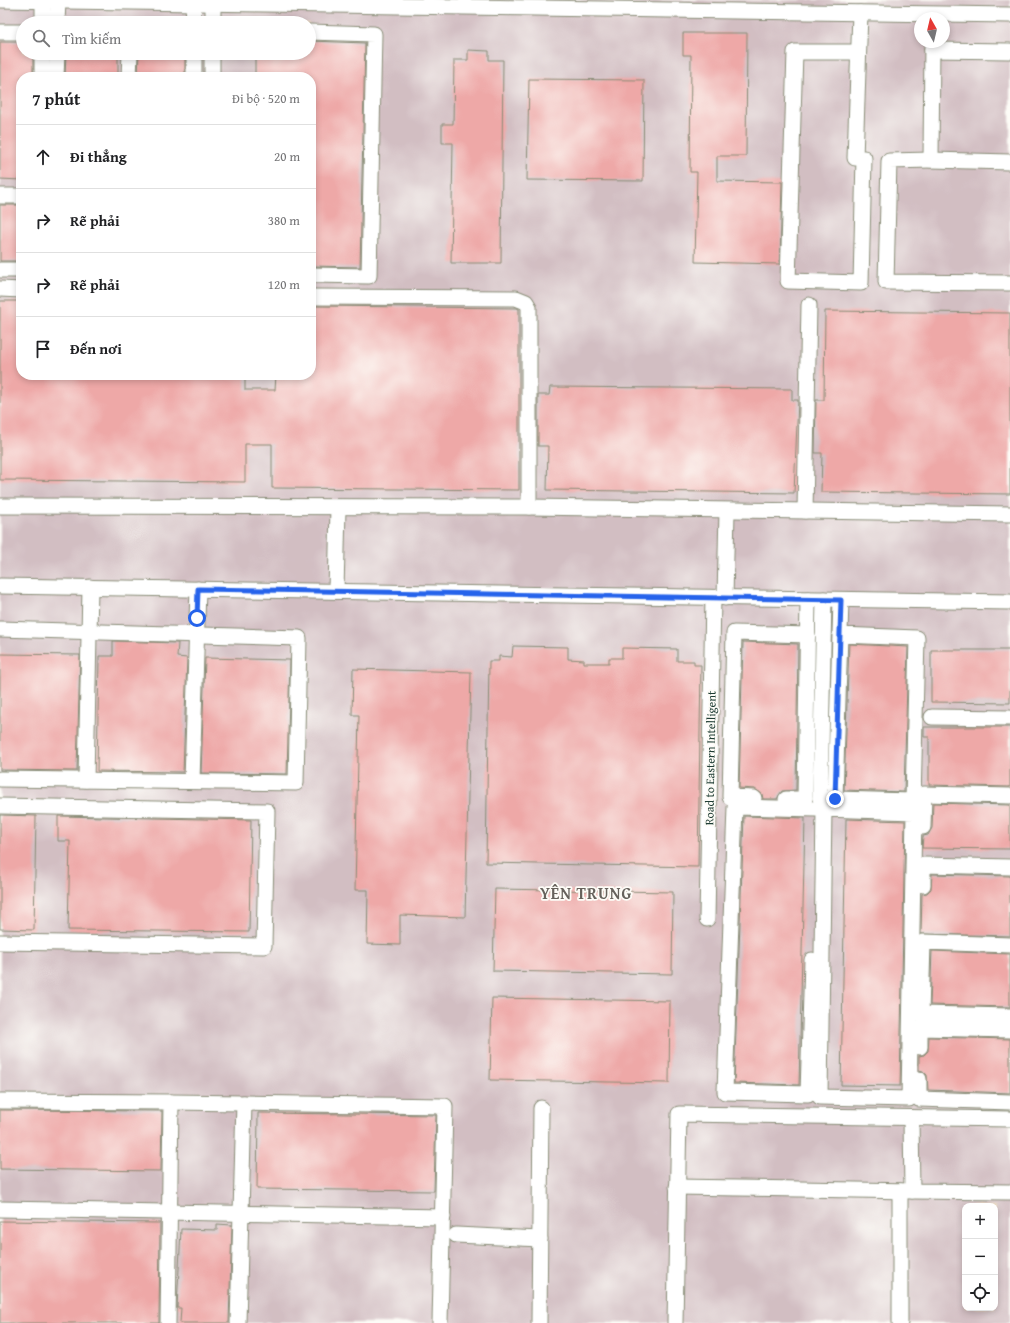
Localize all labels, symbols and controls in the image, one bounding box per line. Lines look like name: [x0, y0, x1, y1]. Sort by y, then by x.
north arrow: [914, 12, 950, 48]
search box: [16, 16, 316, 60]
icon: search: [30, 27, 52, 49]
text: Tìm kiếm: [62, 28, 121, 49]
text: 7 phút: [32, 86, 80, 111]
text: Đi bộ · 520 m: [232, 89, 300, 108]
icon: ahead: [32, 146, 54, 168]
text: Đi thẳng: [70, 146, 127, 167]
text: 20 m: [274, 147, 300, 166]
icon: right: [32, 210, 54, 232]
text: Rẽ phải: [70, 210, 120, 231]
text: 380 m: [268, 211, 300, 230]
icon: right: [32, 274, 54, 296]
text: Rẽ phải: [70, 274, 120, 295]
text: 120 m: [268, 275, 300, 294]
icon: arrive: [32, 338, 54, 360]
text: Đến nơi: [70, 338, 122, 359]
route start: [188, 609, 206, 627]
street label: Road to Eastern Intelligent: [700, 690, 720, 825]
route end: [826, 790, 844, 808]
district label: YÊN TRUNG: [540, 881, 632, 905]
map controls: [962, 1203, 998, 1311]
button: +: [962, 1203, 998, 1239]
button: −: [962, 1239, 998, 1275]
button: locate: [962, 1275, 998, 1311]

